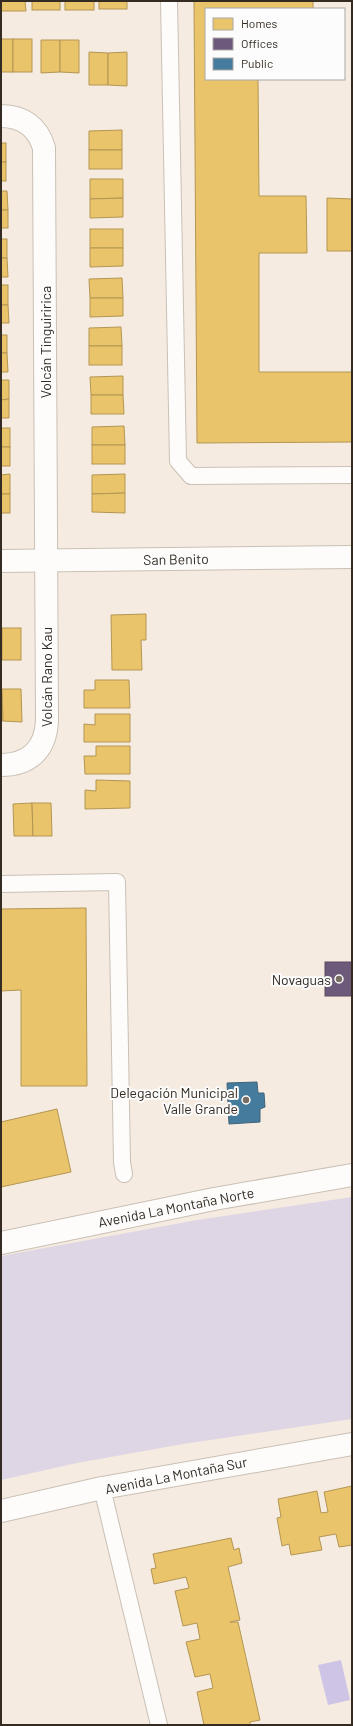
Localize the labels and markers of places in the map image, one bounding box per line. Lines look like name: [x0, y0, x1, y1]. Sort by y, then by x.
place label: Novaguas: [272, 971, 331, 988]
marker: Novaguas: [334, 974, 344, 984]
place label: Delegación Municipal Valle Grande: [110, 1084, 238, 1117]
marker: Delegación Municipal Valle Grande: [241, 1095, 251, 1105]

